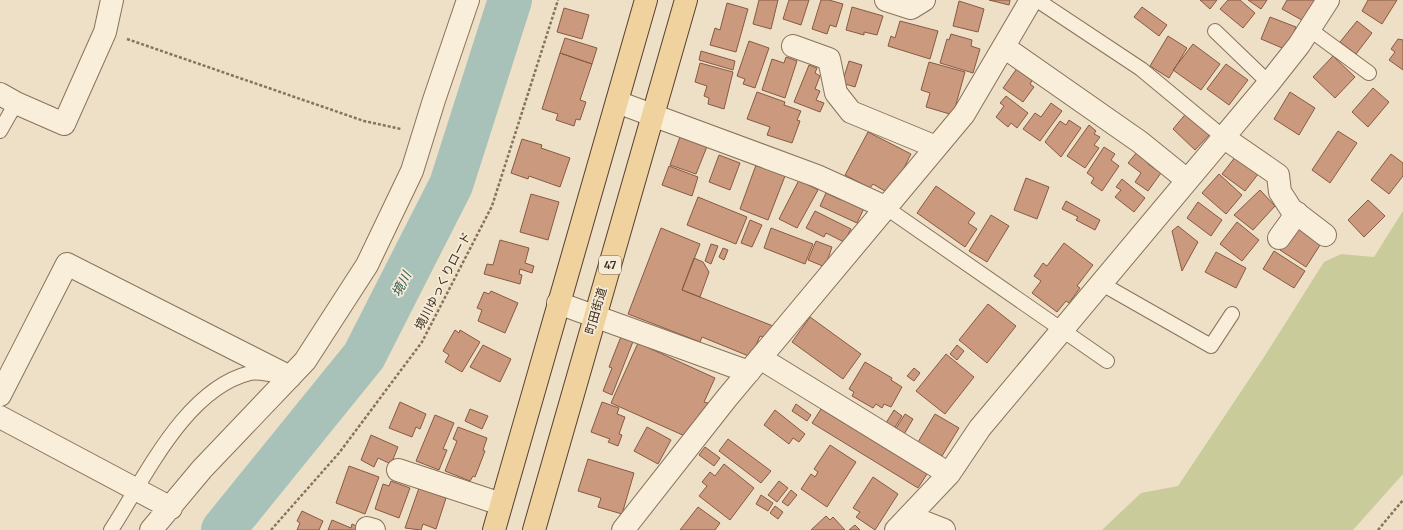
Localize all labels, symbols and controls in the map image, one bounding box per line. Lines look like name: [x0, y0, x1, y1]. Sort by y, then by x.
street label: 境川ゆっくりロード: [411, 229, 474, 332]
road number: 47: [599, 256, 621, 274]
water label: 境川: [388, 267, 416, 300]
street label: 町田街道: [582, 286, 609, 336]

